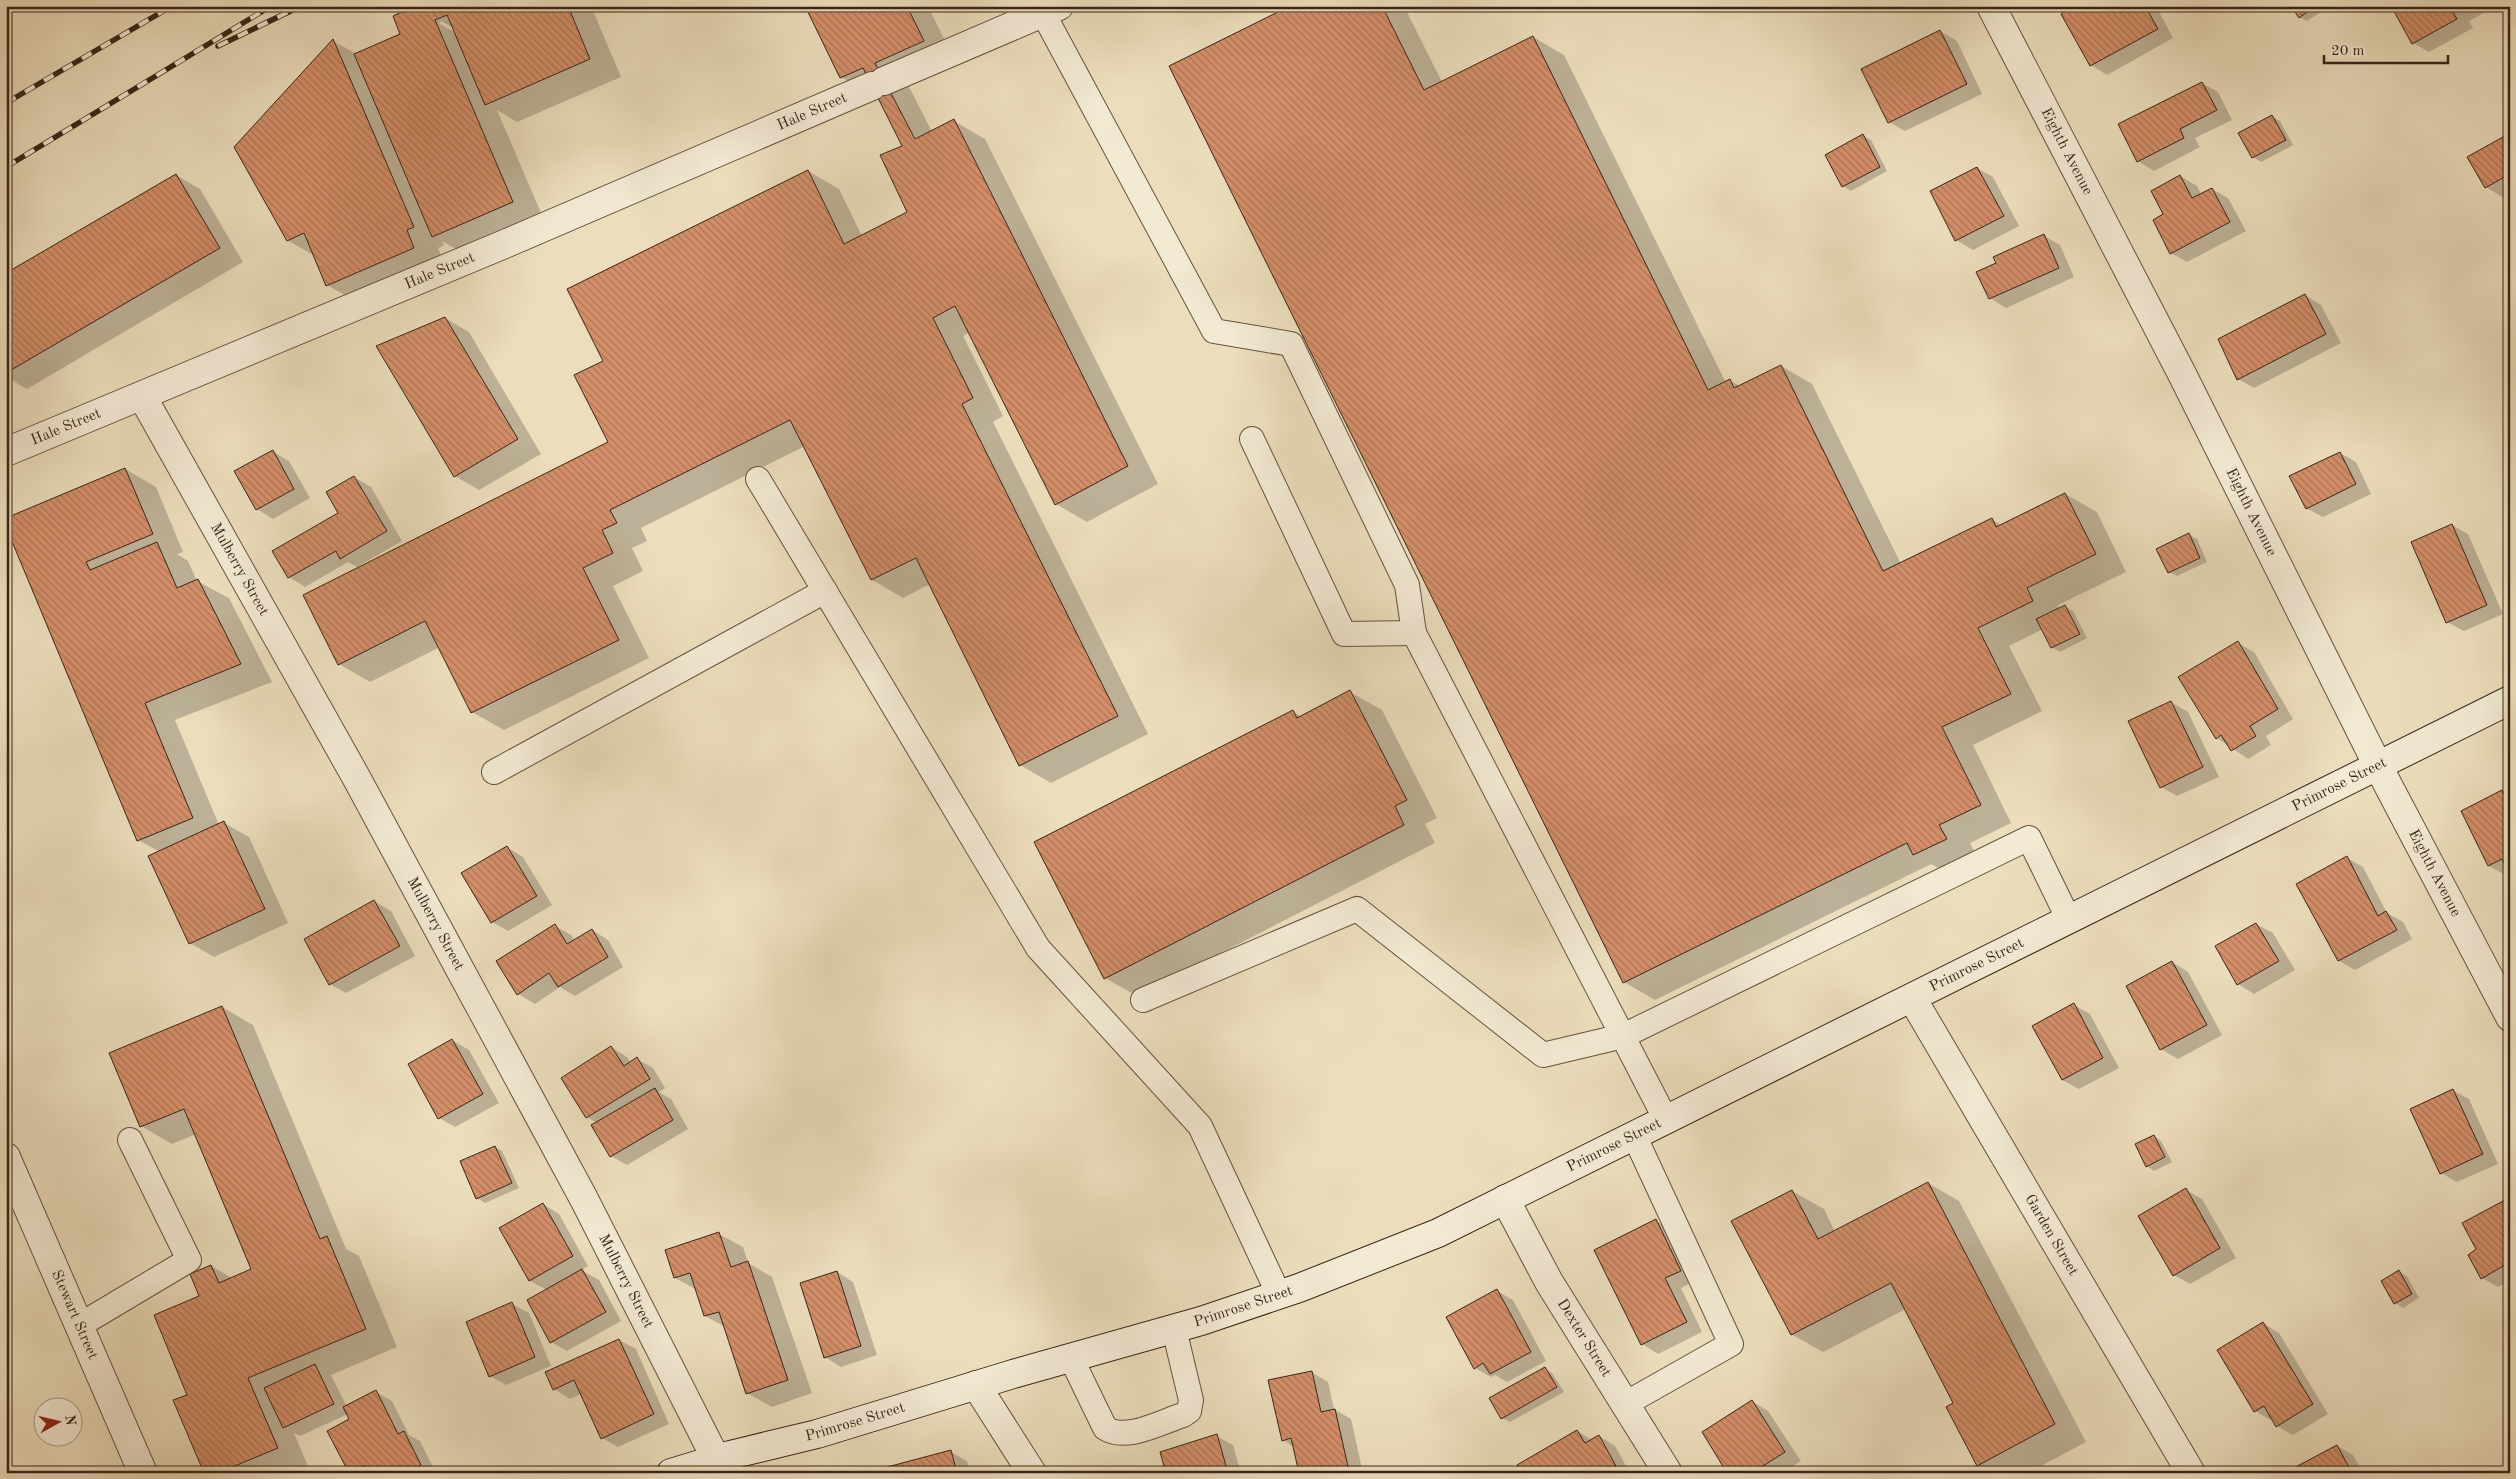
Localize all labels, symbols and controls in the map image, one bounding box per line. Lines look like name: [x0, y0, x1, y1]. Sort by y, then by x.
scale bar: [2324, 32, 2447, 64]
text: 20 m: [2331, 44, 2365, 59]
street label: Hale Street: [775, 90, 849, 133]
street label: Eighth Avenue: [2038, 105, 2095, 198]
street label: Hale Street: [403, 250, 477, 292]
street label: Hale Street: [29, 406, 103, 448]
street label: Eighth Avenue: [2223, 466, 2279, 558]
street label: Mulberry Street: [208, 521, 271, 618]
street label: Primrose Street: [2290, 755, 2389, 815]
street label: Eighth Avenue: [2405, 827, 2463, 919]
street label: Mulberry Street: [404, 875, 467, 973]
street label: Primrose Street: [1927, 935, 2026, 995]
street label: Primrose Street: [1564, 1116, 1664, 1175]
street label: Garden Street: [2022, 1192, 2081, 1278]
street label: Mulberry Street: [596, 1232, 656, 1331]
street label: Stewart Street: [49, 1268, 100, 1362]
street label: Primrose Street: [1192, 1283, 1295, 1330]
street label: Dexter Street: [1554, 1296, 1614, 1380]
north arrow: [32, 1396, 82, 1446]
street label: Primrose Street: [804, 1400, 907, 1444]
text: N: [62, 1414, 78, 1427]

